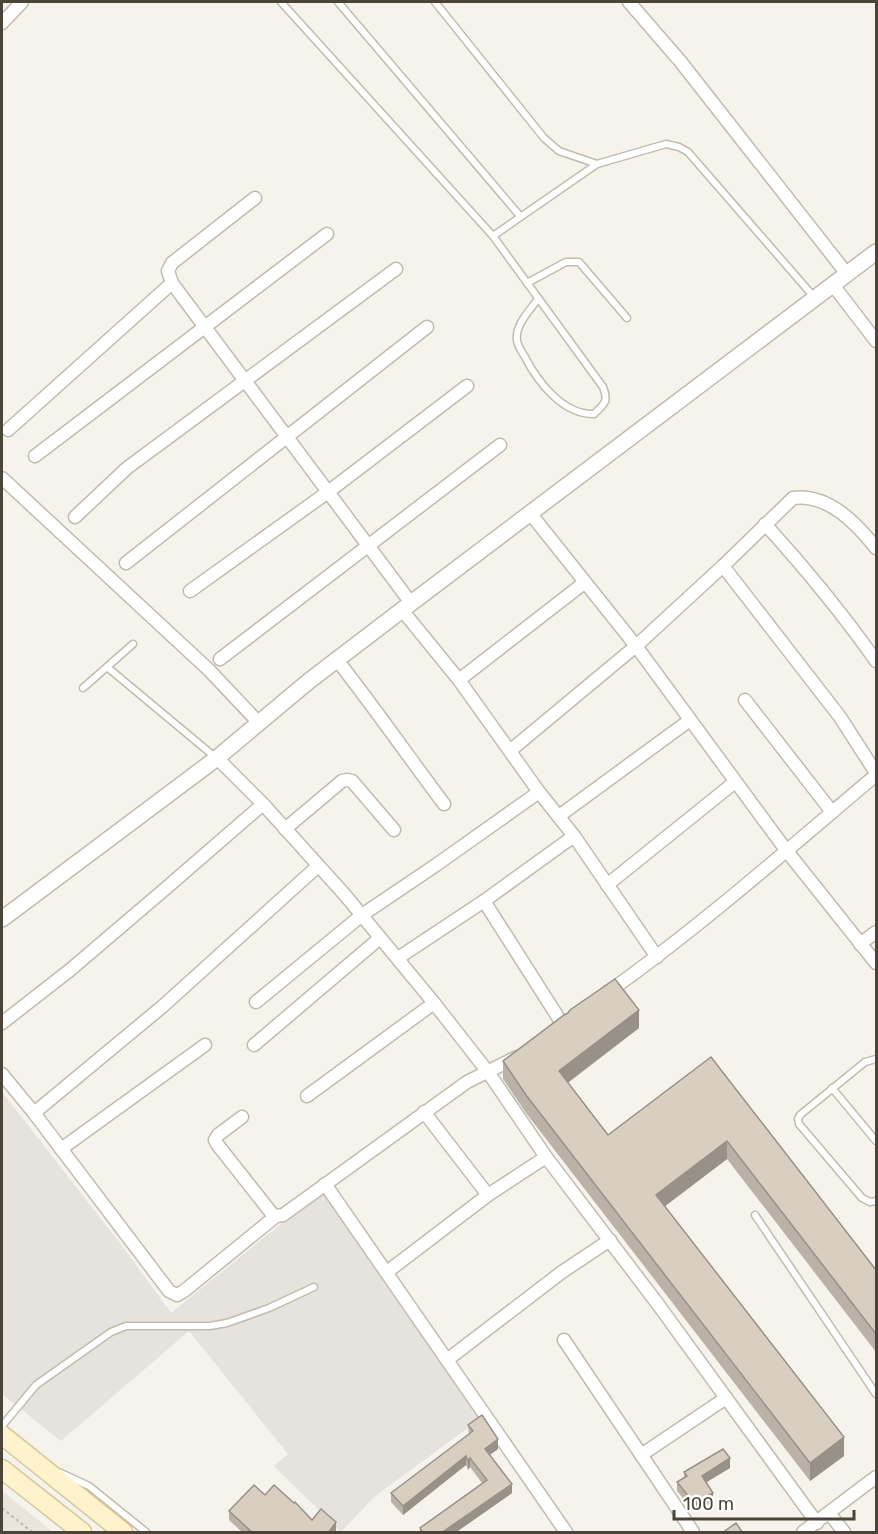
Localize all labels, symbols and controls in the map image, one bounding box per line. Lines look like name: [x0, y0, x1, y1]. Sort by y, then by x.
scale bar: [674, 1483, 854, 1521]
text: 100 m: [683, 1493, 734, 1515]

